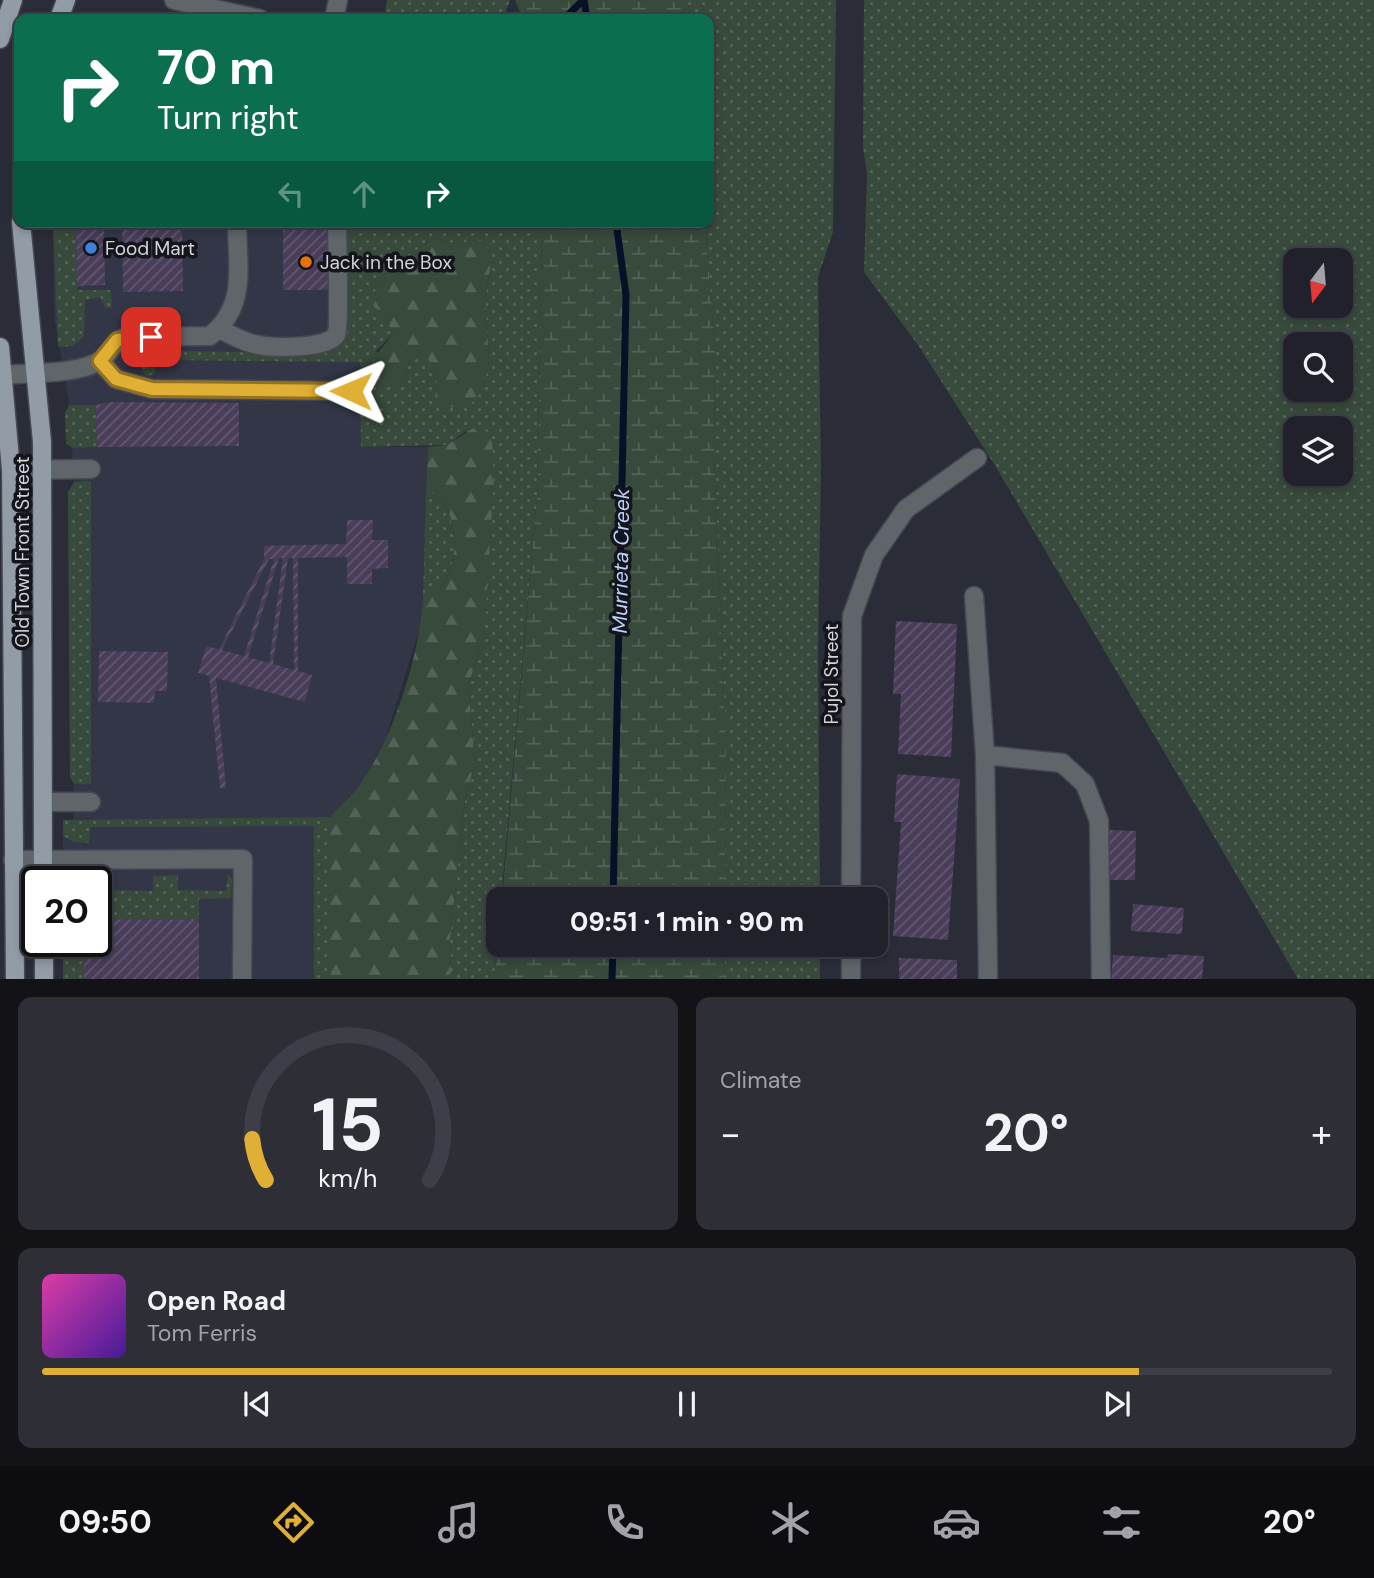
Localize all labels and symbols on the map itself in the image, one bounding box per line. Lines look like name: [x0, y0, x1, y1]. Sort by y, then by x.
place label: Food Mart: [105, 236, 195, 261]
marker: Food Mart: [83, 240, 99, 256]
north arrow: [1283, 248, 1353, 318]
place label: Jack in the Box: [320, 250, 452, 275]
marker: Jack in the Box: [298, 254, 314, 270]
pin: [121, 307, 181, 367]
position arrow: [314, 354, 388, 428]
street label: Old Town Front Street: [10, 456, 35, 648]
water label: Murrieta Creek: [606, 488, 636, 634]
street label: Pujol Street: [819, 624, 844, 724]
speed limit sign: 20: [21, 866, 112, 957]

